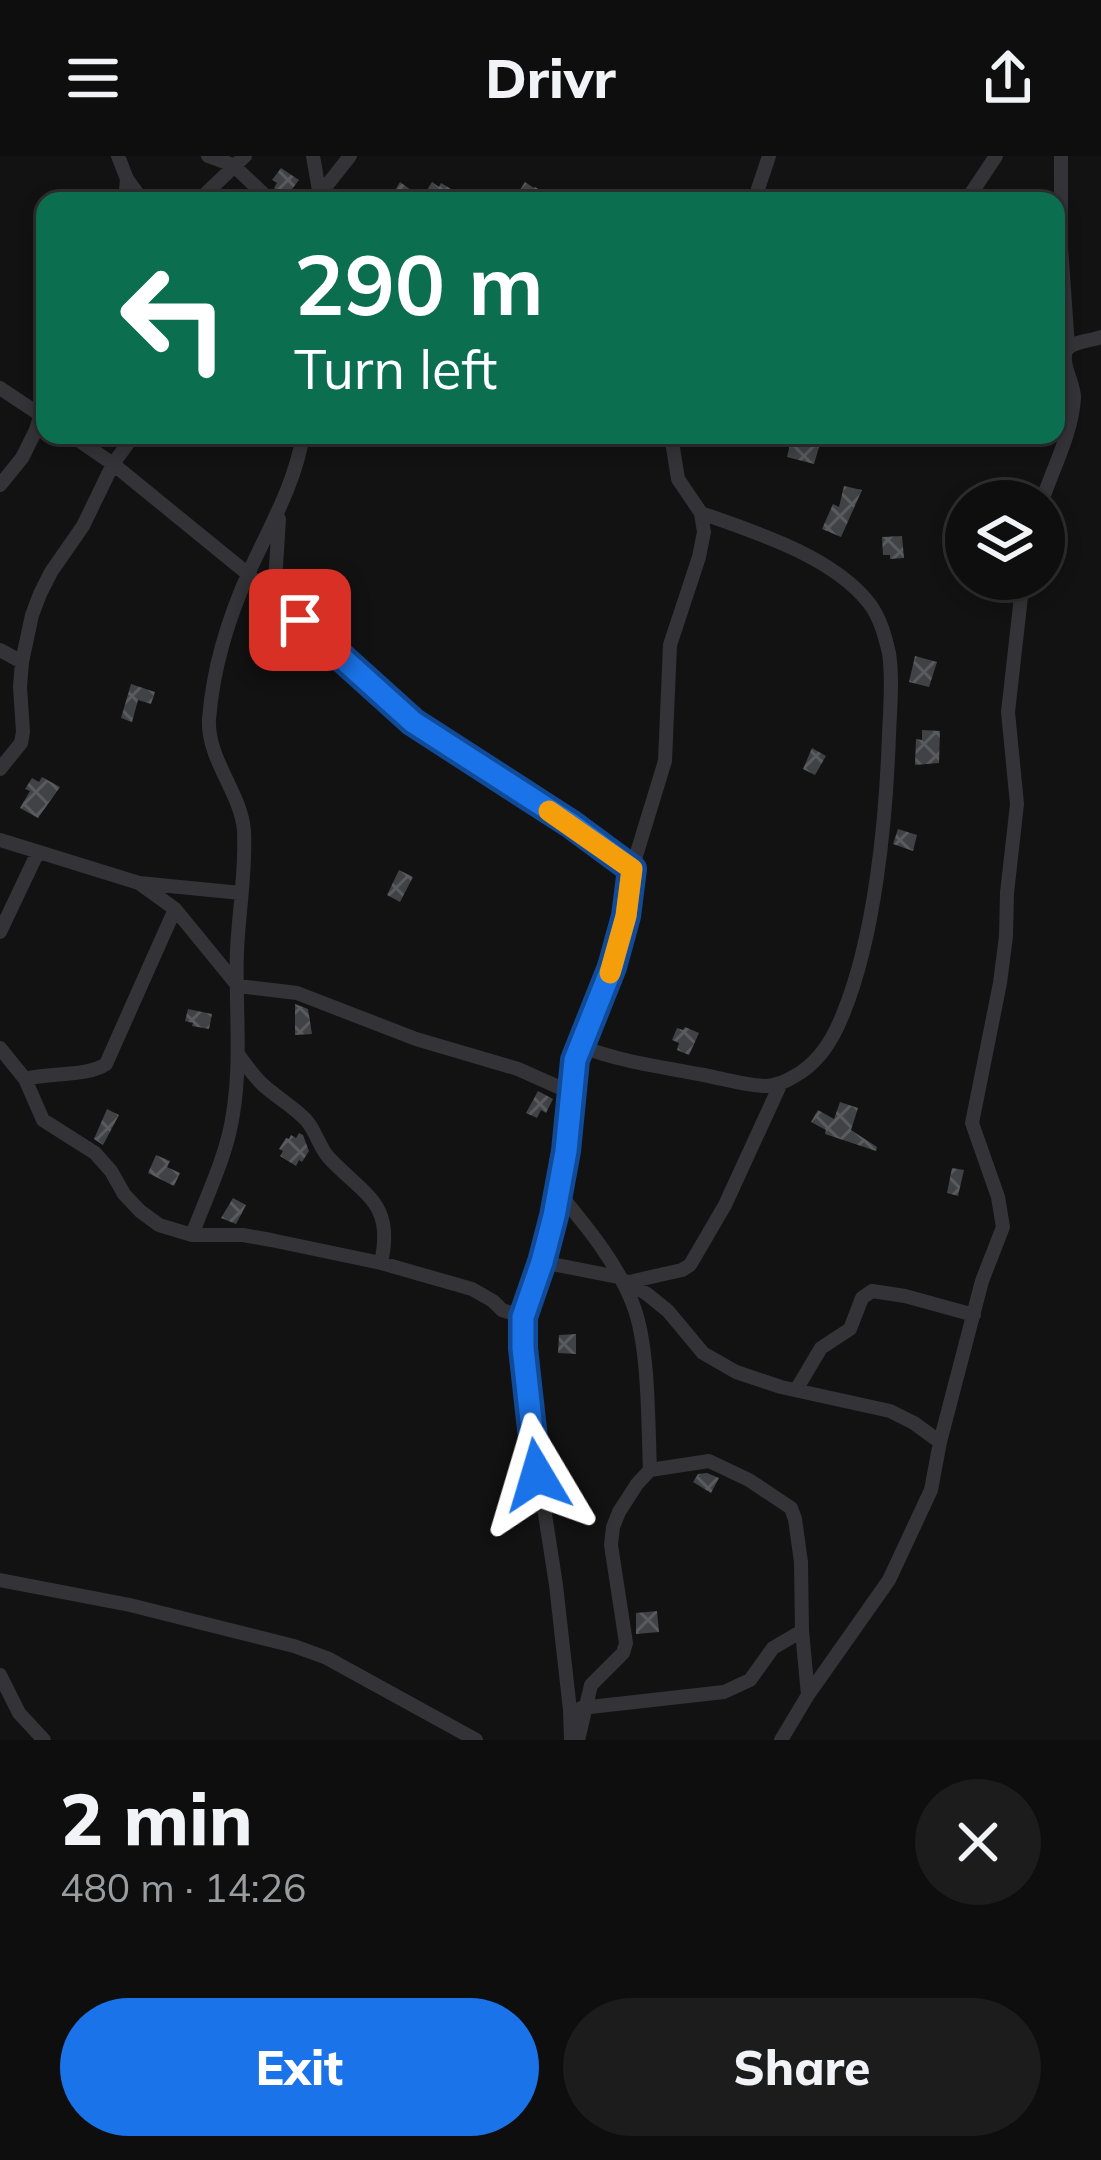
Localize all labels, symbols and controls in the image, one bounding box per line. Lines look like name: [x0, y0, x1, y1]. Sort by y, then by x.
text: Drivr: [485, 44, 616, 112]
icon: menu: [60, 45, 126, 111]
icon: share: [975, 45, 1041, 111]
text: 290 m: [294, 231, 544, 336]
icon: left: [96, 240, 252, 396]
text: Turn left: [294, 335, 497, 403]
map controls: [945, 480, 1065, 600]
button: layers: [945, 480, 1065, 600]
pin: [249, 569, 351, 671]
icon: arrive: [267, 587, 333, 653]
position arrow: [474, 1412, 600, 1538]
text: 2 min: [60, 1773, 253, 1863]
button: close: [915, 1779, 1041, 1905]
text: 480 m · 14:26: [60, 1863, 306, 1912]
button: Exit: [60, 1998, 539, 2136]
button: Share: [563, 1998, 1041, 2136]

